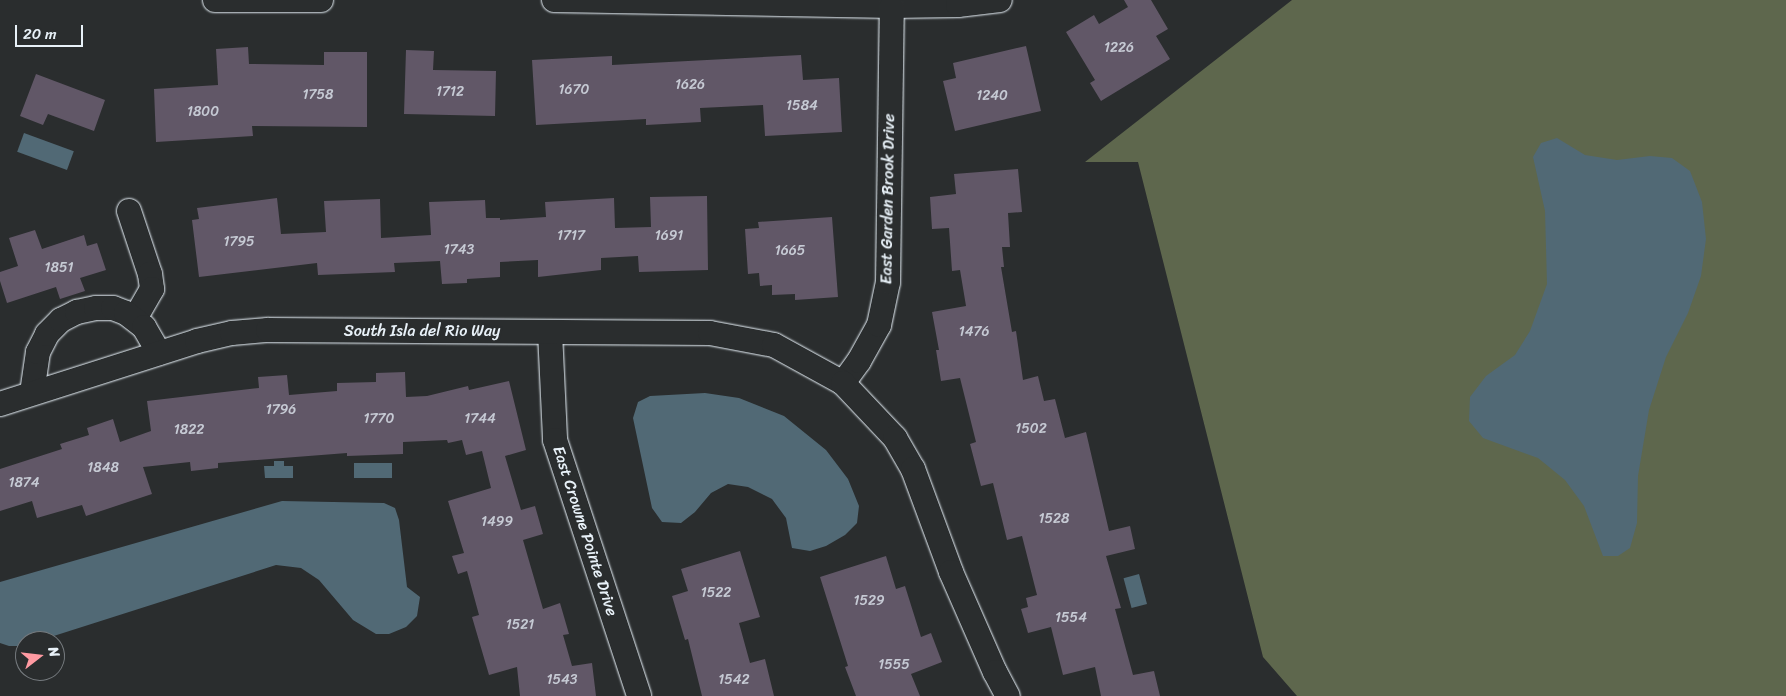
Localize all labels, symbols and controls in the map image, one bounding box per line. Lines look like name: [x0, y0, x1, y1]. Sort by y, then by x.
scale bar: [18, 15, 85, 47]
text: 20 m: [23, 21, 57, 47]
house number: 1226: [1104, 40, 1134, 56]
house number: 1626: [675, 77, 705, 93]
house number: 1670: [559, 82, 589, 98]
house number: 1712: [436, 84, 464, 100]
house number: 1758: [303, 87, 333, 103]
house number: 1240: [976, 88, 1008, 104]
house number: 1584: [786, 98, 818, 114]
house number: 1800: [187, 104, 219, 120]
street label: East Garden Brook Drive: [877, 113, 899, 285]
house number: 1717: [557, 228, 585, 244]
house number: 1691: [655, 228, 683, 244]
house number: 1795: [223, 234, 255, 250]
house number: 1743: [444, 242, 474, 258]
house number: 1665: [775, 243, 805, 259]
house number: 1851: [44, 260, 74, 276]
street label: South Isla del Rio Way: [343, 321, 501, 341]
house number: 1476: [959, 324, 989, 340]
house number: 1796: [266, 402, 296, 418]
house number: 1770: [364, 411, 394, 427]
house number: 1744: [464, 411, 496, 427]
house number: 1502: [1015, 421, 1047, 437]
house number: 1822: [174, 422, 204, 438]
street label: East Crowne Pointe Drive: [548, 443, 622, 619]
house number: 1848: [87, 460, 119, 476]
house number: 1874: [8, 475, 40, 491]
house number: 1528: [1038, 511, 1070, 527]
house number: 1499: [481, 514, 513, 530]
house number: 1522: [701, 585, 731, 601]
house number: 1529: [853, 593, 885, 609]
house number: 1554: [1055, 610, 1087, 626]
house number: 1521: [506, 617, 534, 633]
north arrow: [15, 631, 65, 681]
text: N: [41, 644, 67, 660]
house number: 1555: [878, 657, 910, 673]
house number: 1543: [547, 672, 577, 688]
house number: 1542: [718, 672, 750, 688]

